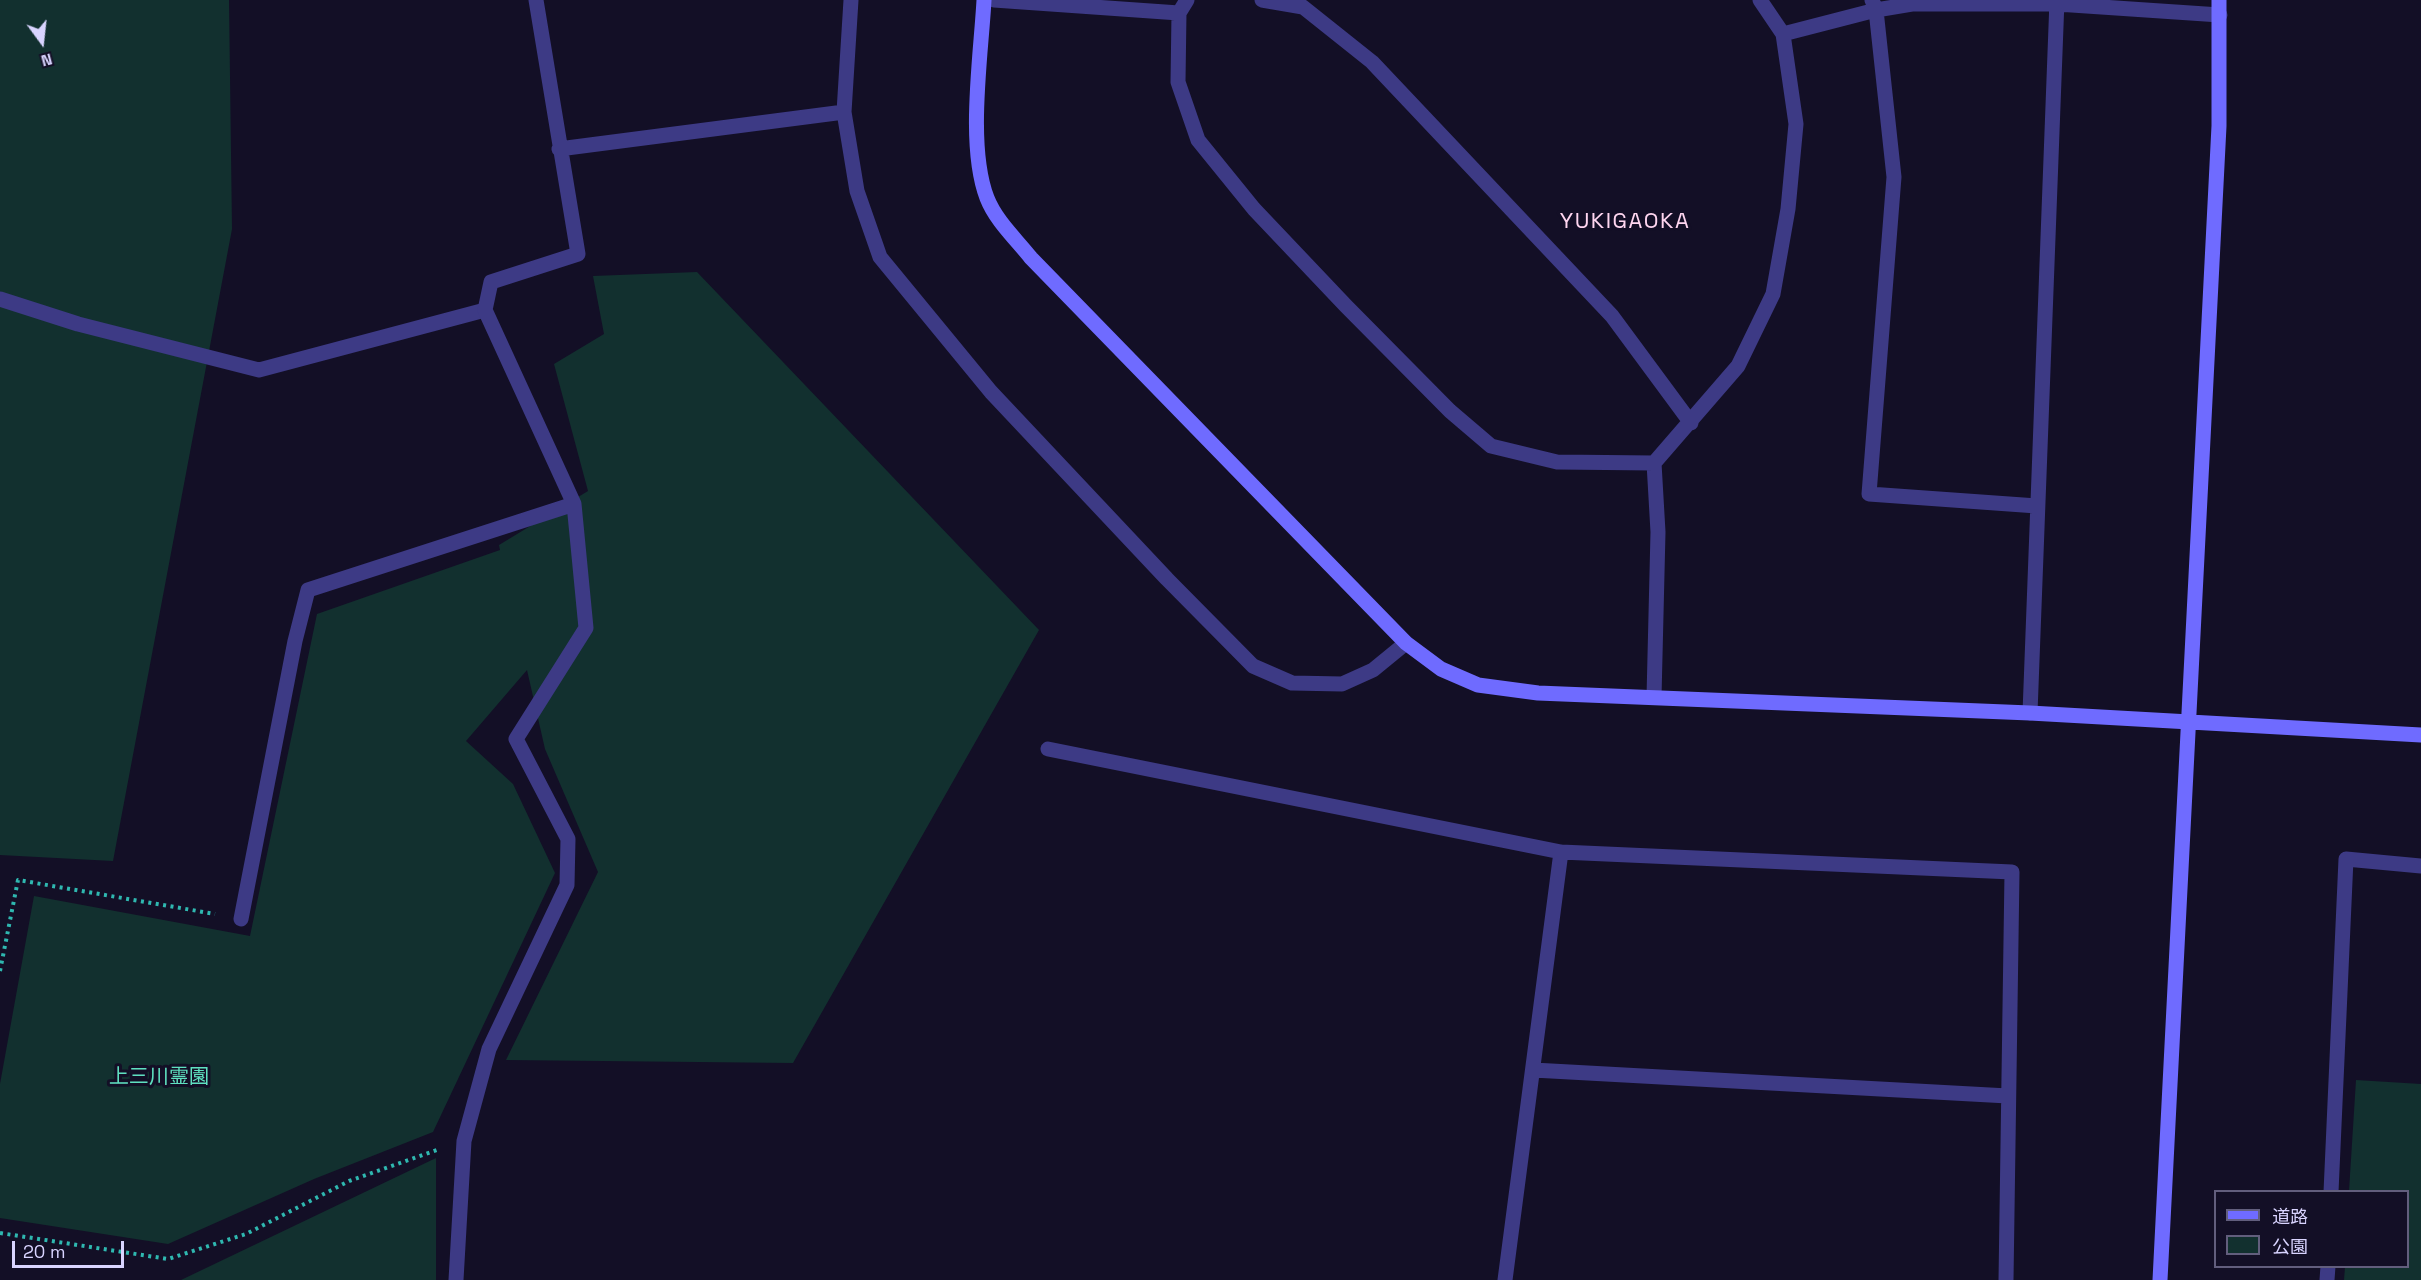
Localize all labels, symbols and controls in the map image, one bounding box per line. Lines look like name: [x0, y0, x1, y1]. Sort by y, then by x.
north arrow: [12, 12, 72, 72]
text: N: [39, 48, 55, 71]
district label: YUKIGAOKA: [1560, 209, 1690, 235]
park label: 上三川霊園: [109, 1066, 209, 1090]
legend: [2214, 1190, 2409, 1268]
text: 道路: [2272, 1205, 2308, 1228]
scale bar: [15, 1229, 128, 1267]
text: 公園: [2272, 1235, 2308, 1258]
text: 20 m: [23, 1240, 66, 1263]

